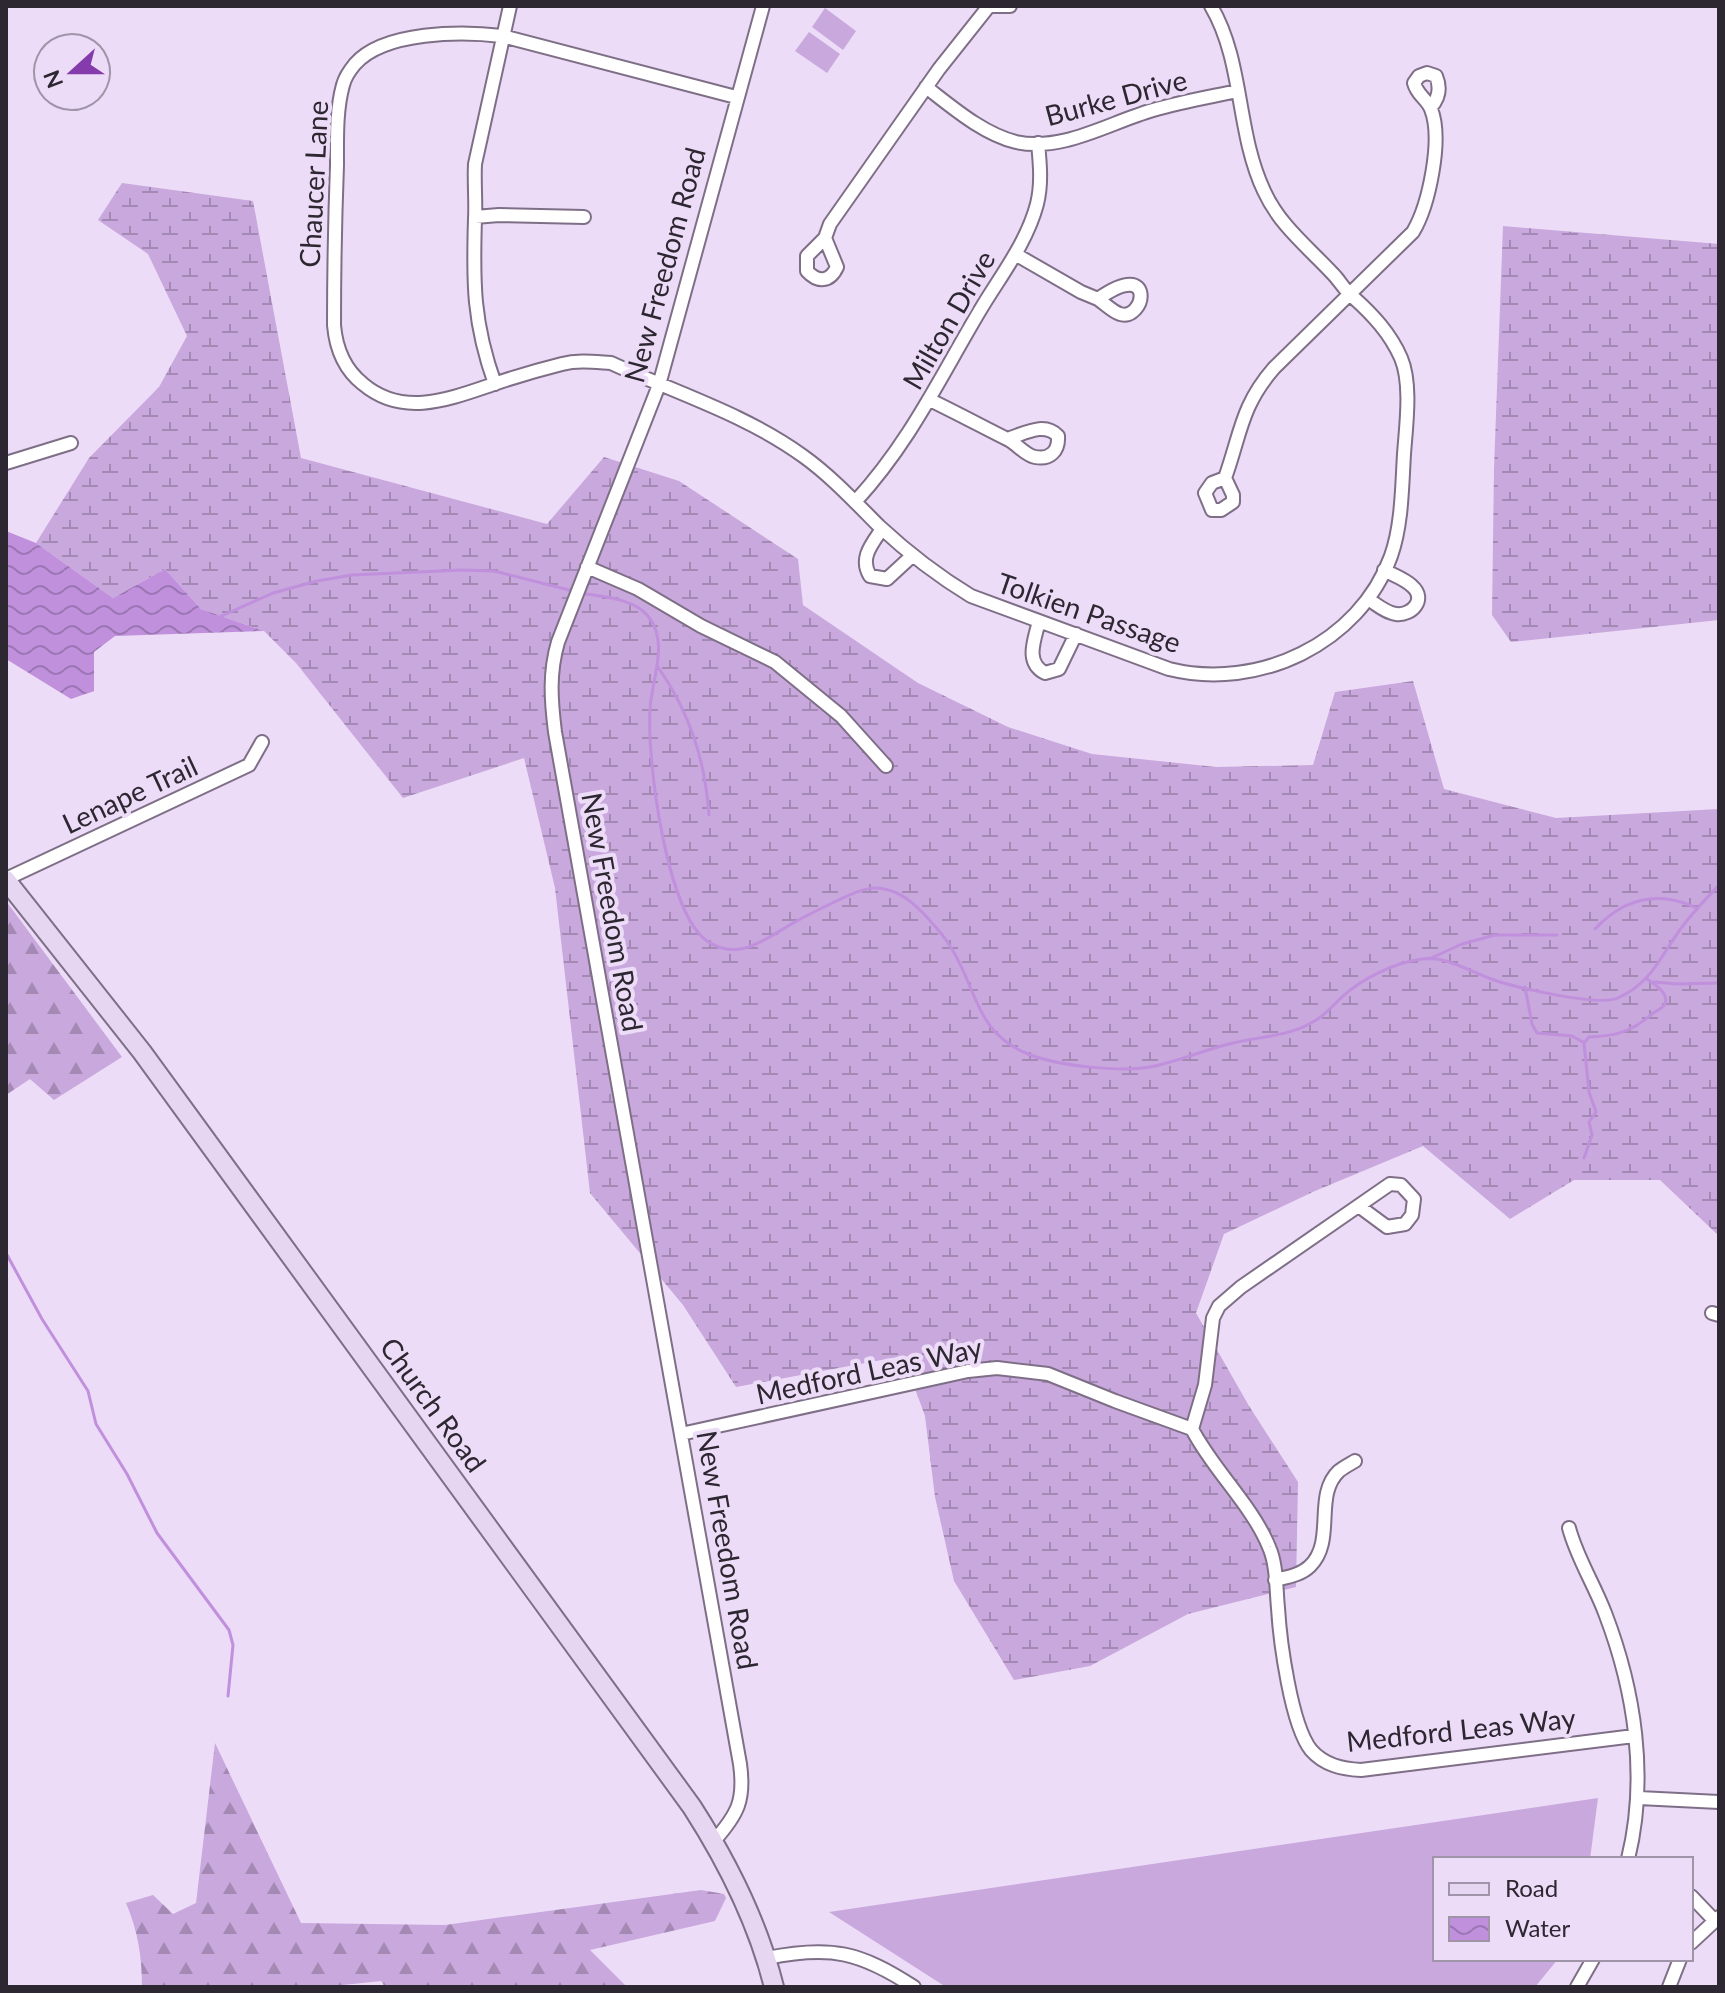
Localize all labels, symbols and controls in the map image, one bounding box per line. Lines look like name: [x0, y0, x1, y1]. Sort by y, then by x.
north arrow: [32, 32, 112, 112]
street label: Burke Drive: [1041, 62, 1191, 132]
text: N: [37, 67, 69, 92]
street label: Chaucer Lane: [292, 100, 334, 268]
street label: New Freedom Road: [616, 144, 712, 386]
street label: Milton Drive: [895, 244, 1001, 395]
street label: Tolkien Passage: [993, 565, 1185, 659]
street label: Lenape Trail: [57, 748, 203, 840]
street label: New Freedom Road: [575, 790, 651, 1034]
street label: Medford Leas Way: [753, 1329, 985, 1411]
street label: Church Road: [374, 1331, 494, 1478]
street label: New Freedom Road: [690, 1428, 766, 1672]
street label: Medford Leas Way: [1345, 1700, 1578, 1758]
legend: [1433, 1857, 1693, 1961]
text: Road: [1505, 1873, 1558, 1902]
text: Water: [1505, 1913, 1570, 1942]

